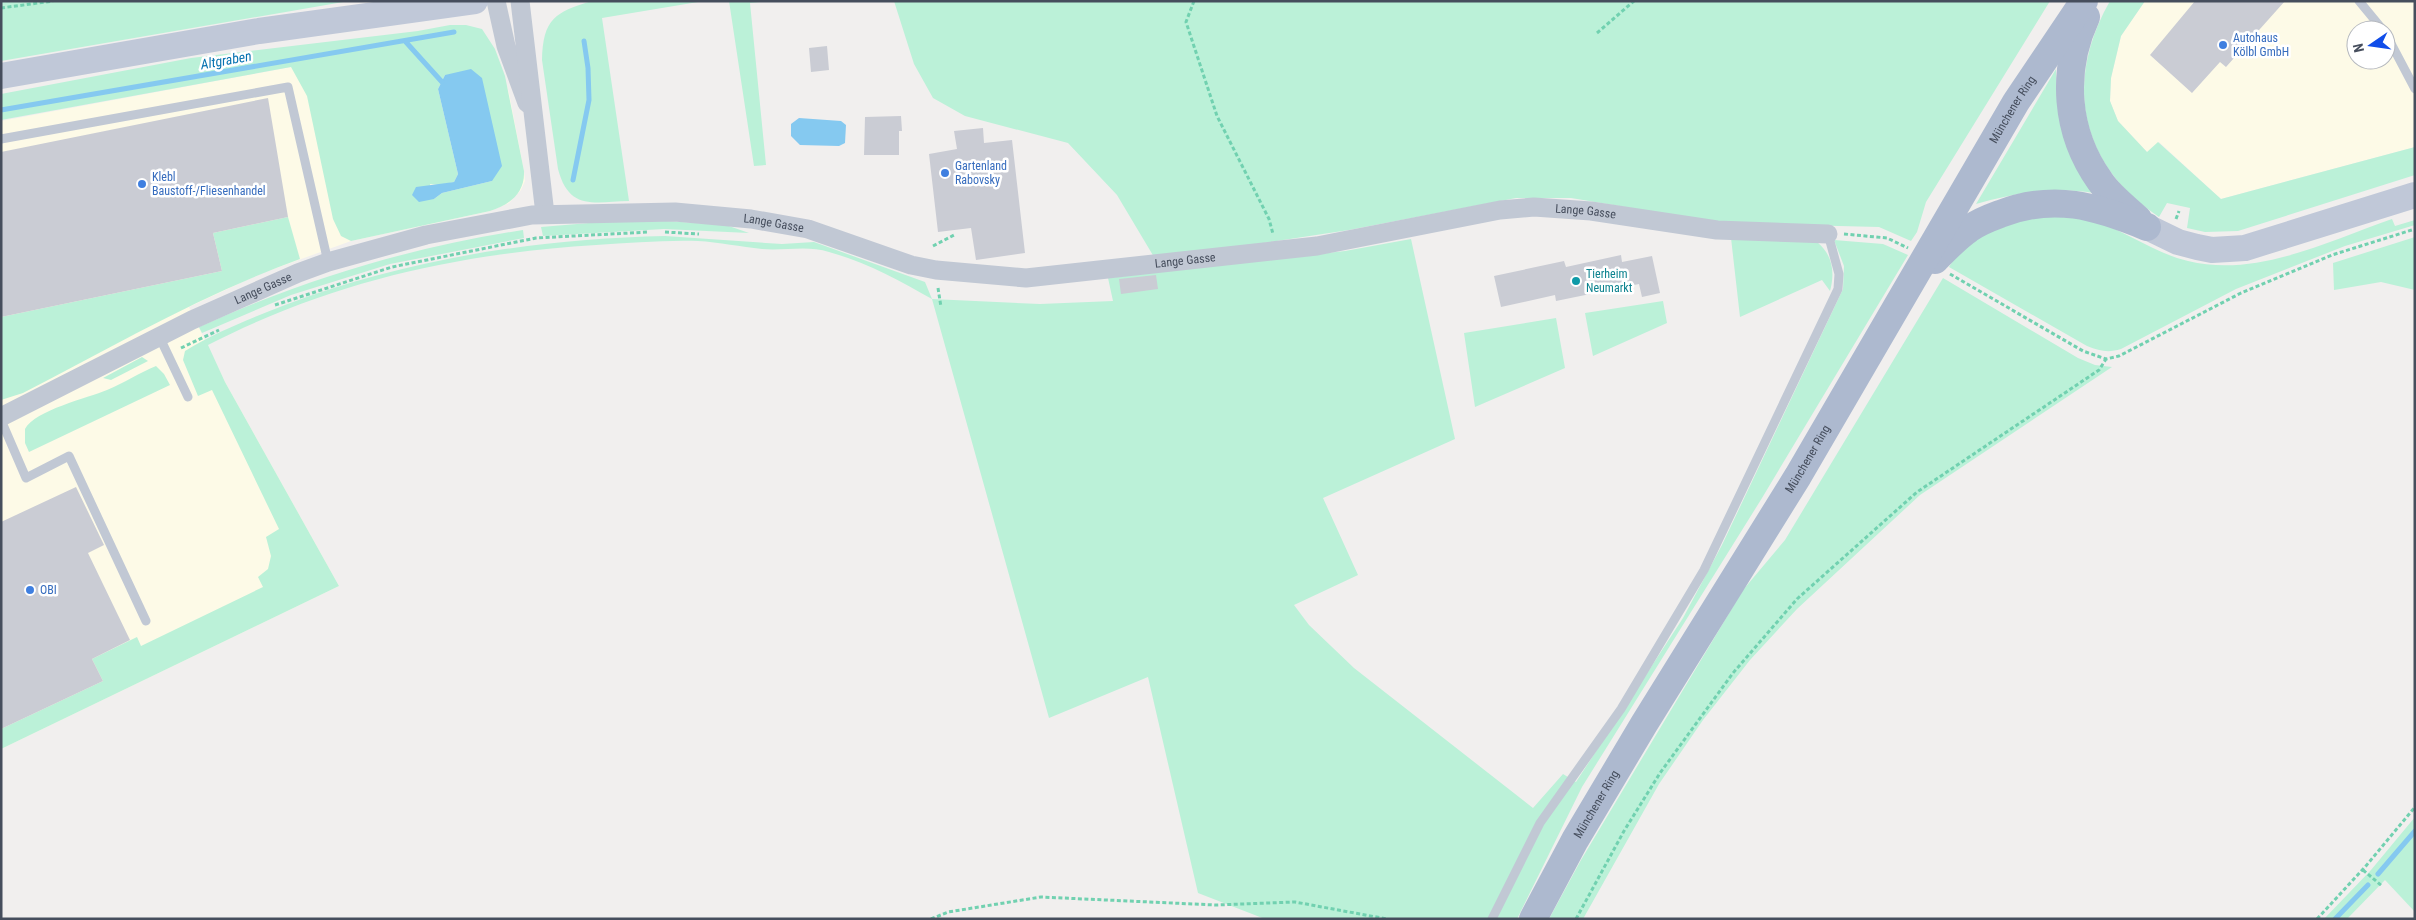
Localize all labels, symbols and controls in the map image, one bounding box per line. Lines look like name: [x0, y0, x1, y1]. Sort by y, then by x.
north arrow: [2346, 20, 2396, 70]
place label: Autohaus Kölbl GmbH: [2233, 31, 2289, 59]
marker: Autohaus Kölbl GmbH: [2217, 39, 2229, 51]
text: N: [2350, 42, 2367, 54]
water label: Altgraben: [198, 48, 253, 73]
street label: Münchener Ring: [1987, 73, 2039, 146]
place label: Gartenland Rabovsky: [955, 159, 1007, 187]
marker: Gartenland Rabovsky: [939, 167, 951, 179]
place label: Klebl Baustoff-/Fliesenhandel: [152, 170, 266, 198]
marker: Klebl Baustoff-/Fliesenhandel: [136, 178, 148, 190]
street label: Lange Gasse: [1555, 202, 1617, 222]
street label: Lange Gasse: [743, 211, 805, 235]
street label: Lange Gasse: [1154, 250, 1217, 271]
place label: Tierheim Neumarkt: [1586, 267, 1633, 295]
street label: Lange Gasse: [232, 270, 294, 307]
marker: Tierheim Neumarkt: [1570, 275, 1582, 287]
street label: Münchener Ring: [1782, 422, 1833, 495]
place label: OBI: [40, 583, 57, 597]
marker: OBI: [24, 584, 36, 596]
street label: Münchener Ring: [1571, 768, 1622, 841]

